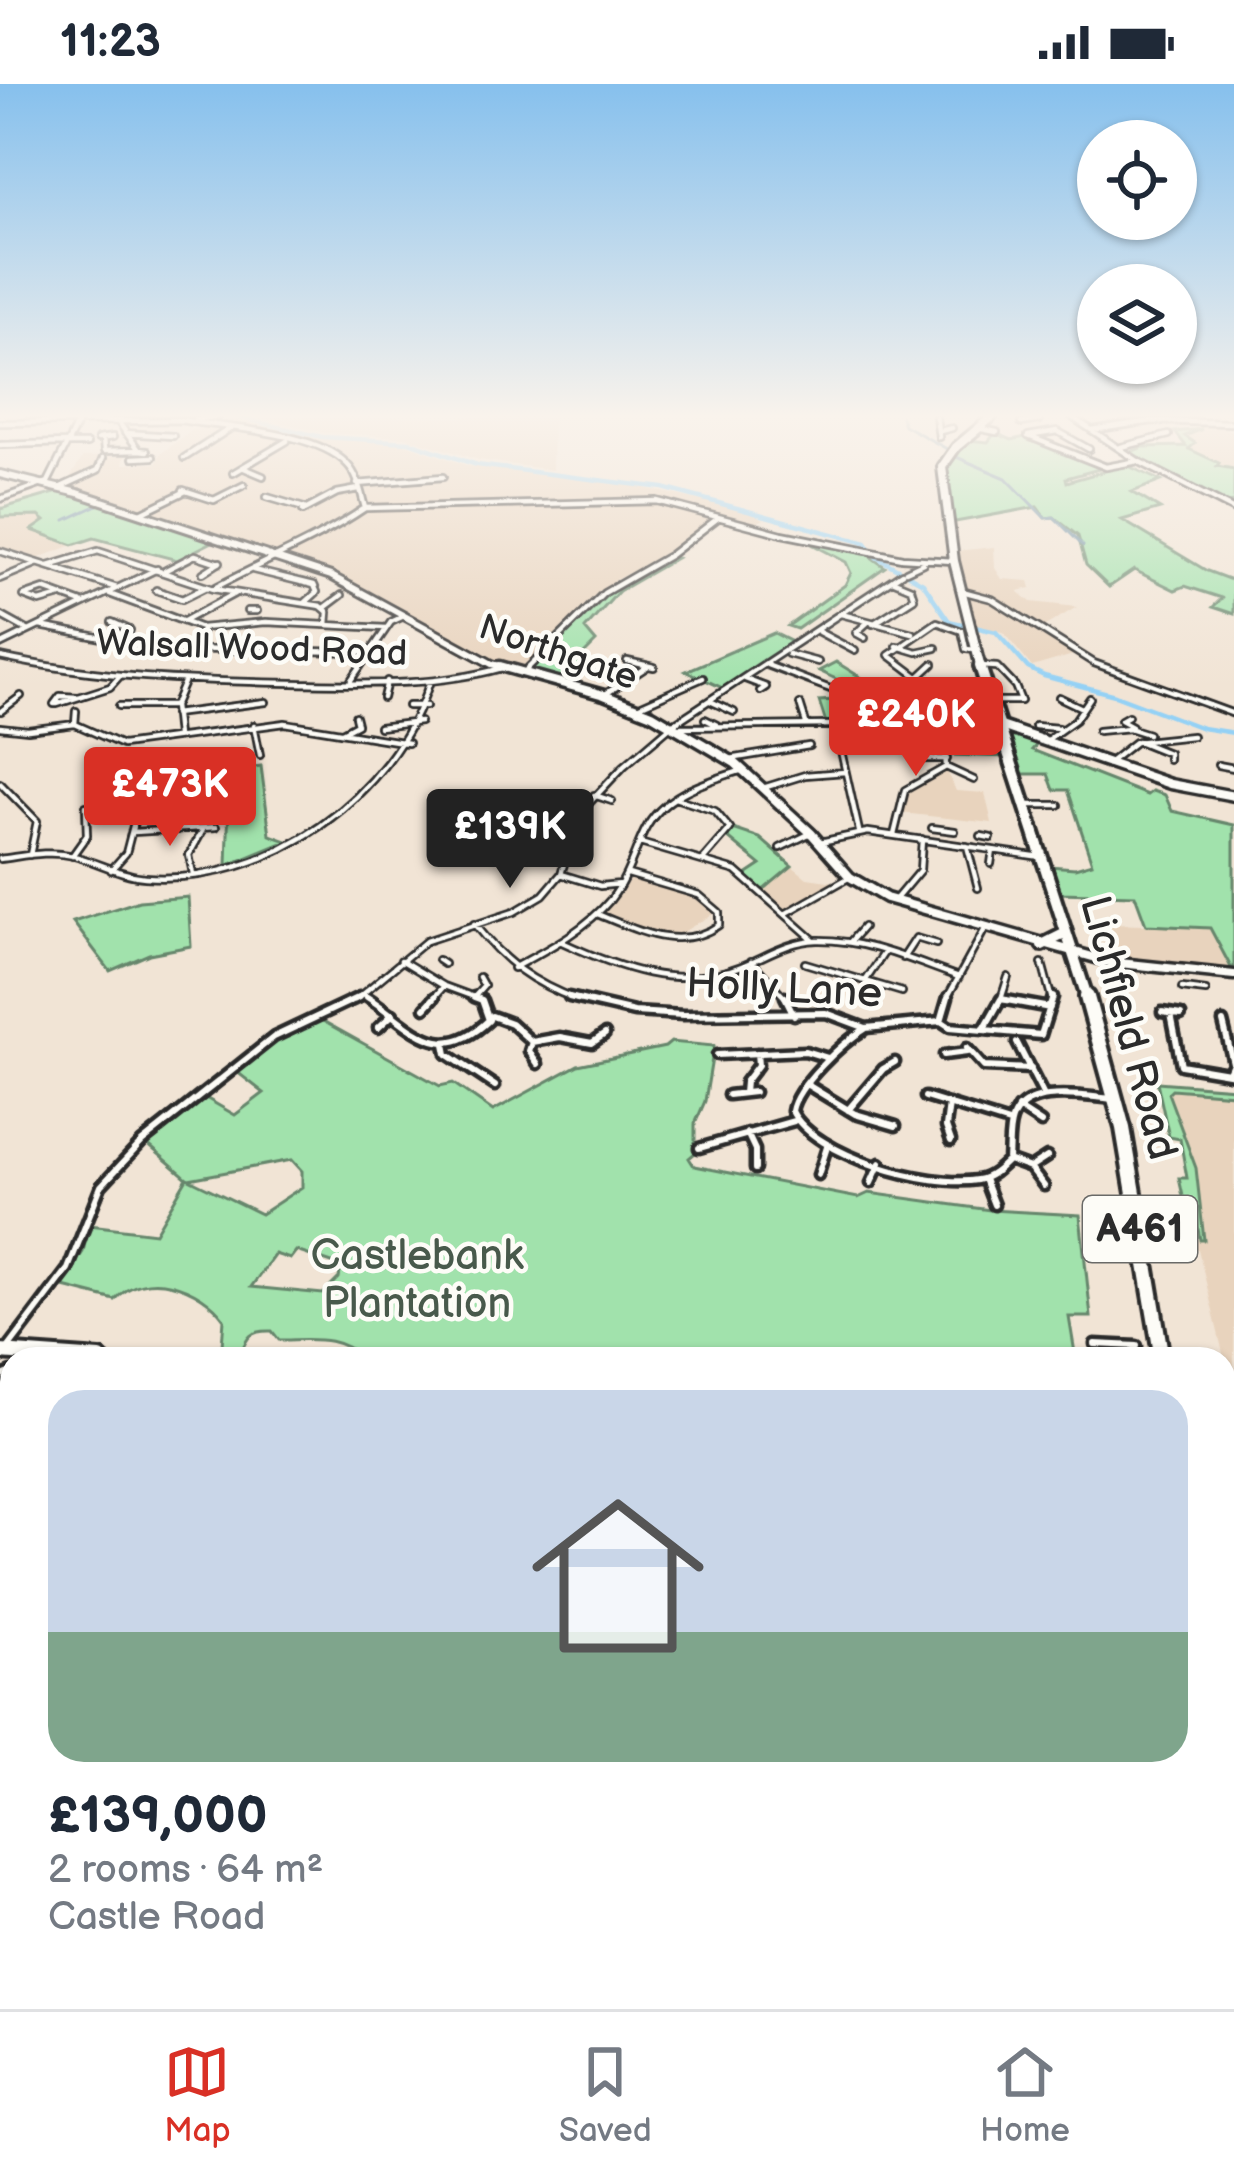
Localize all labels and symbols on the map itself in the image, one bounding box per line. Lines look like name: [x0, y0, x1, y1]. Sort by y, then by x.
street label: Northgate: [473, 606, 643, 700]
street label: Walsall Wood Road: [96, 622, 408, 676]
pin: £240K: [832, 677, 1000, 779]
pin: £473K: [86, 747, 254, 849]
pin: £139K: [426, 789, 594, 891]
street label: Lichfield Road: [1068, 891, 1188, 1165]
street label: Holly Lane: [685, 958, 883, 1020]
road number: A461: [1083, 1196, 1197, 1262]
park label: Castlebank Plantation: [311, 1231, 524, 1330]

